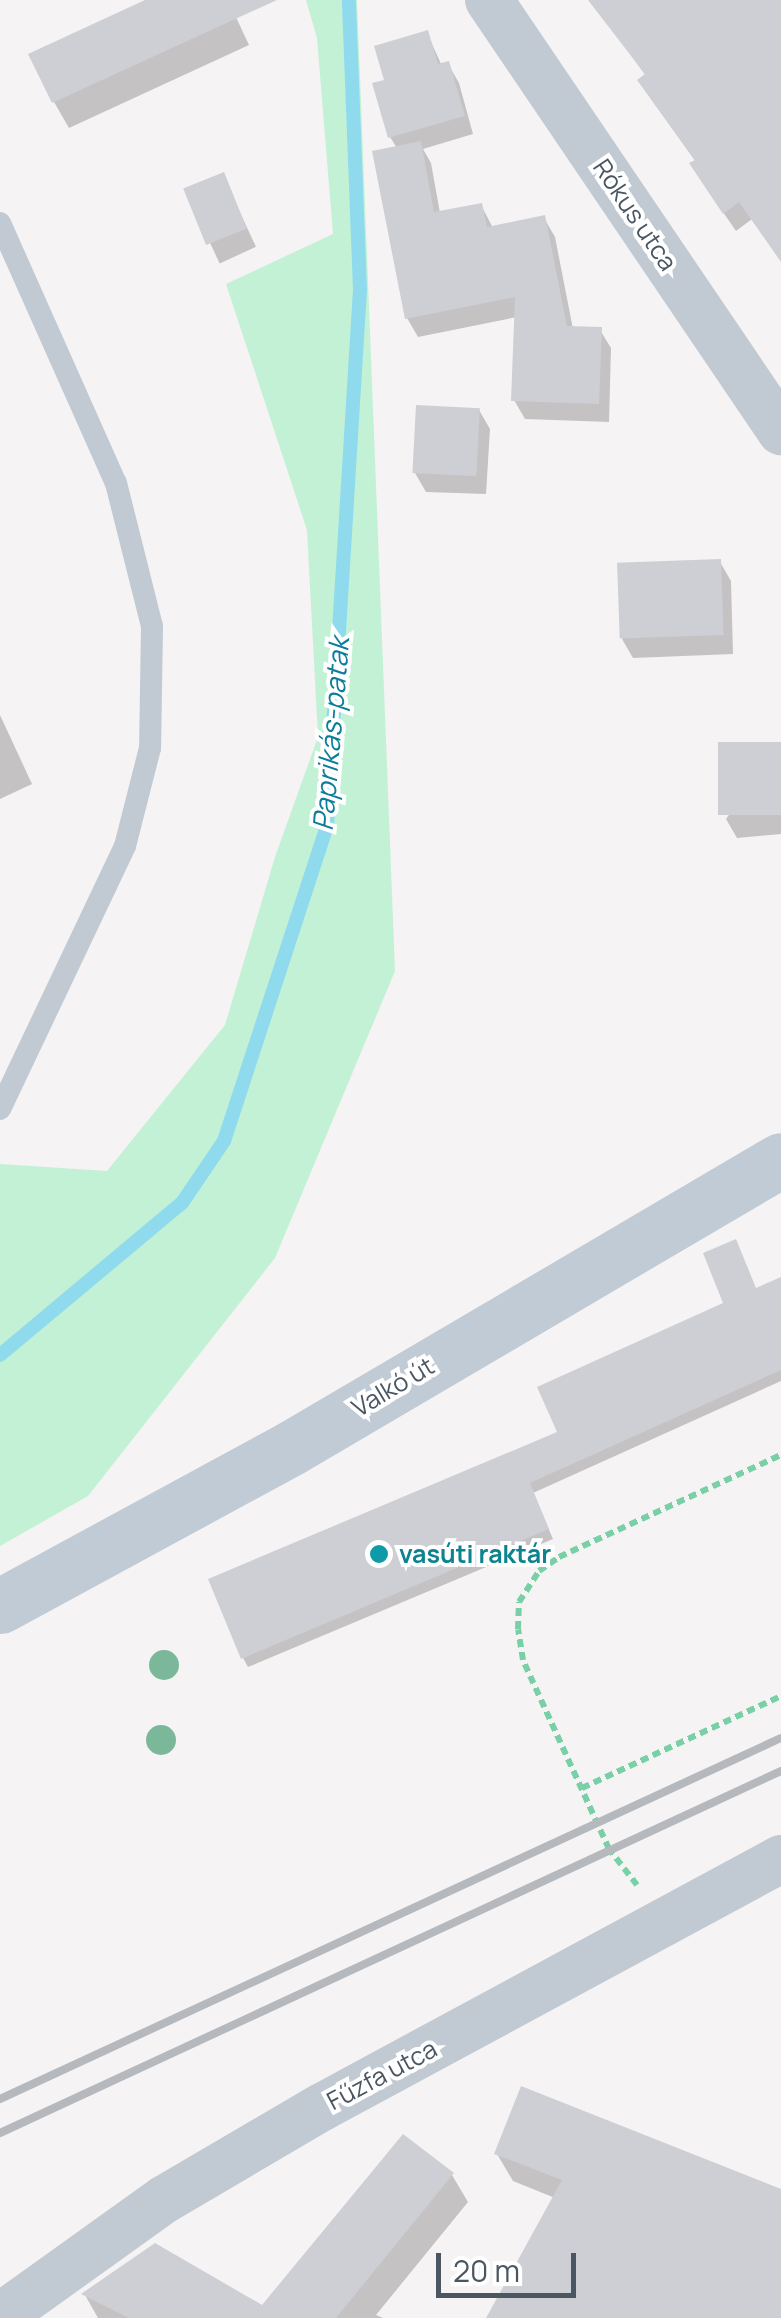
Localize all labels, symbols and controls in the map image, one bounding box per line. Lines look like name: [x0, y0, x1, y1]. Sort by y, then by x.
street label: Rókus utca: [587, 154, 683, 276]
water label: Paprikás-patak: [305, 636, 355, 832]
street label: Valkó út: [346, 1351, 440, 1423]
place label: vasúti raktár: [399, 1539, 551, 1569]
marker: vasúti raktár: [368, 1543, 390, 1565]
street label: Fűzfa utca: [322, 2034, 442, 2116]
scale bar: [441, 2233, 581, 2295]
text: 20 m: [453, 2250, 520, 2291]

